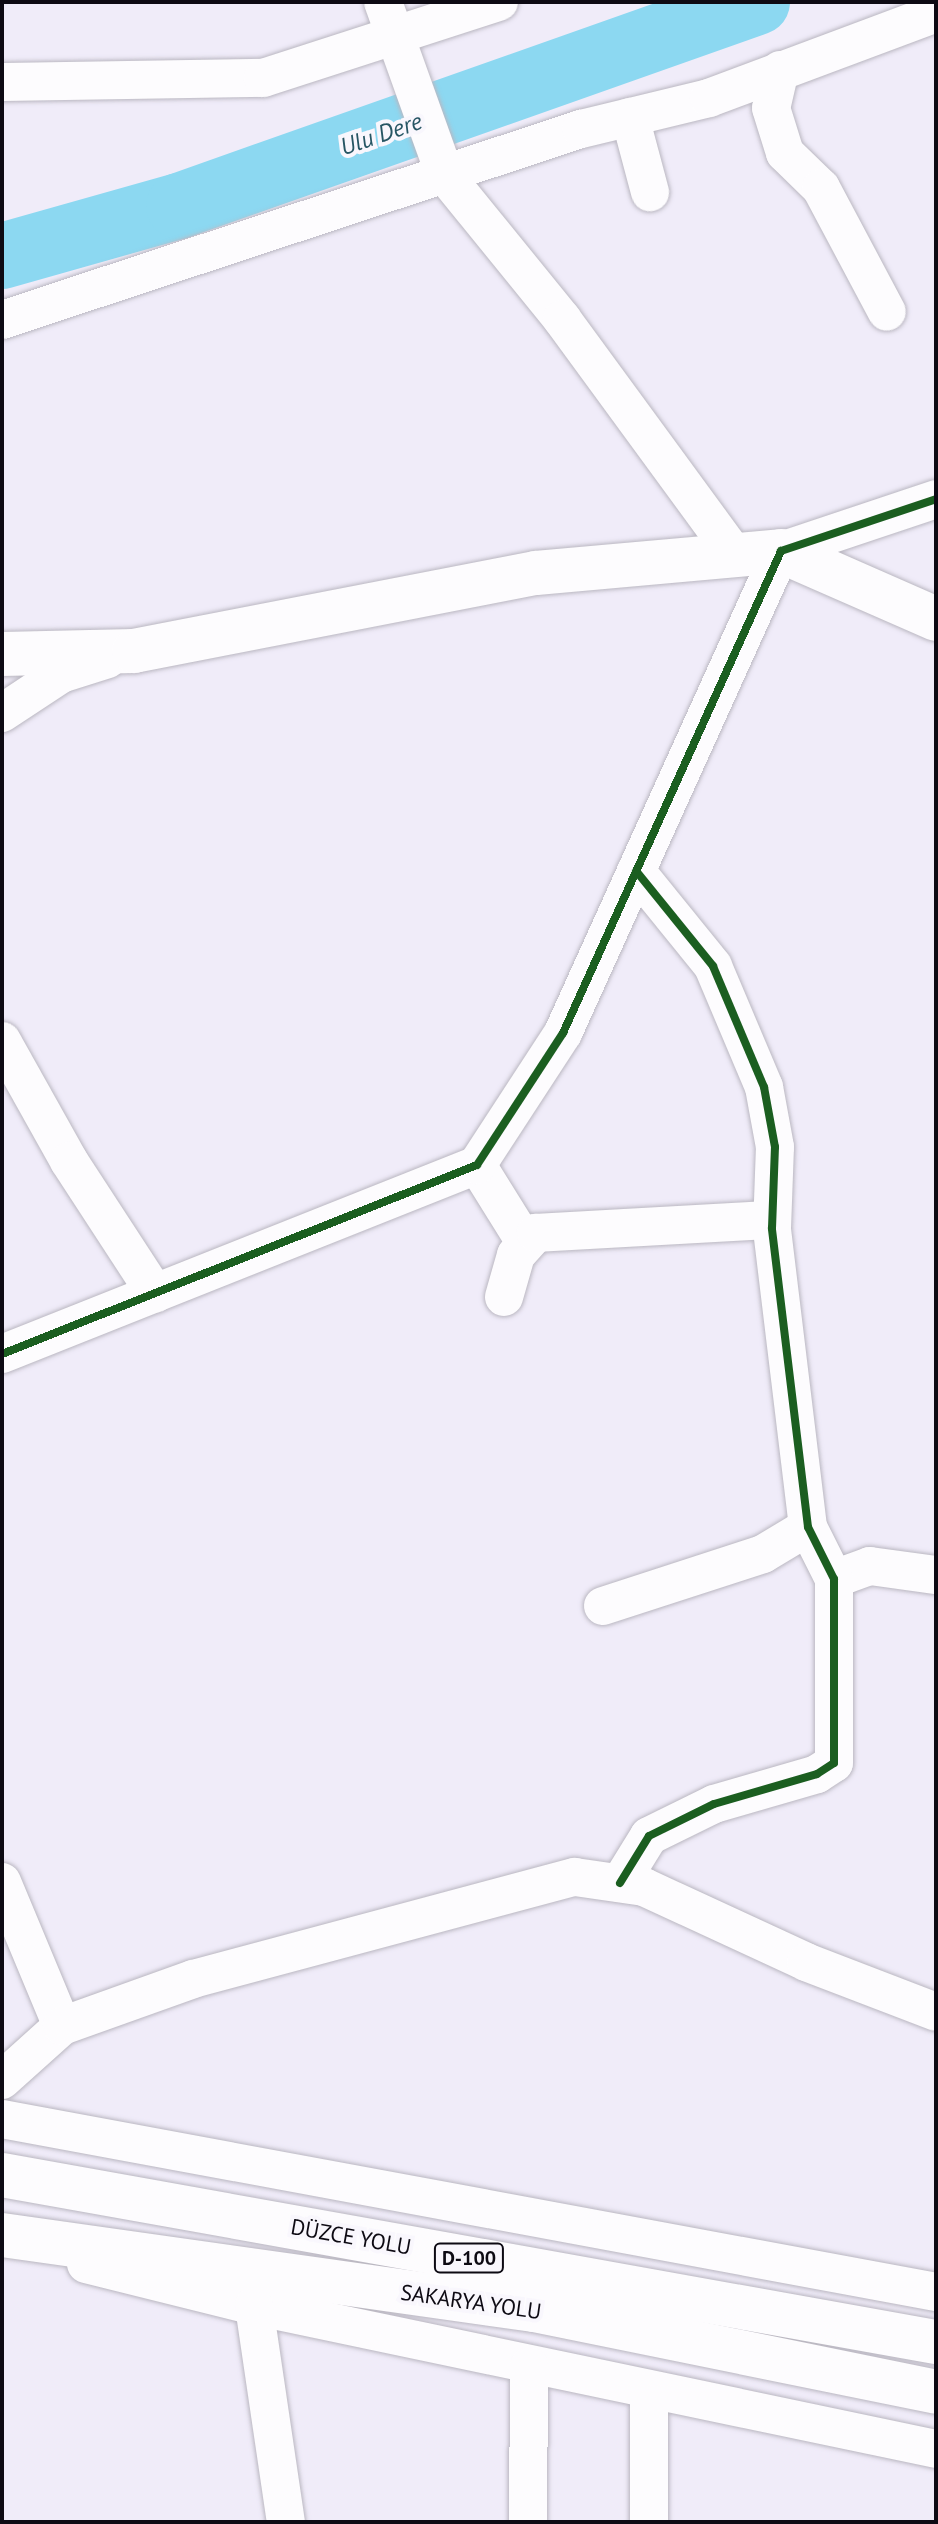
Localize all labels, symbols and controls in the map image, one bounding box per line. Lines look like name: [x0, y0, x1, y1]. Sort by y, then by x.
water label: Ulu Dere: [336, 107, 426, 161]
street label: DÜZCE YOLU: [288, 2213, 414, 2261]
road number: D-100: [433, 2242, 505, 2274]
street label: SAKARYA YOLU: [398, 2279, 544, 2325]

